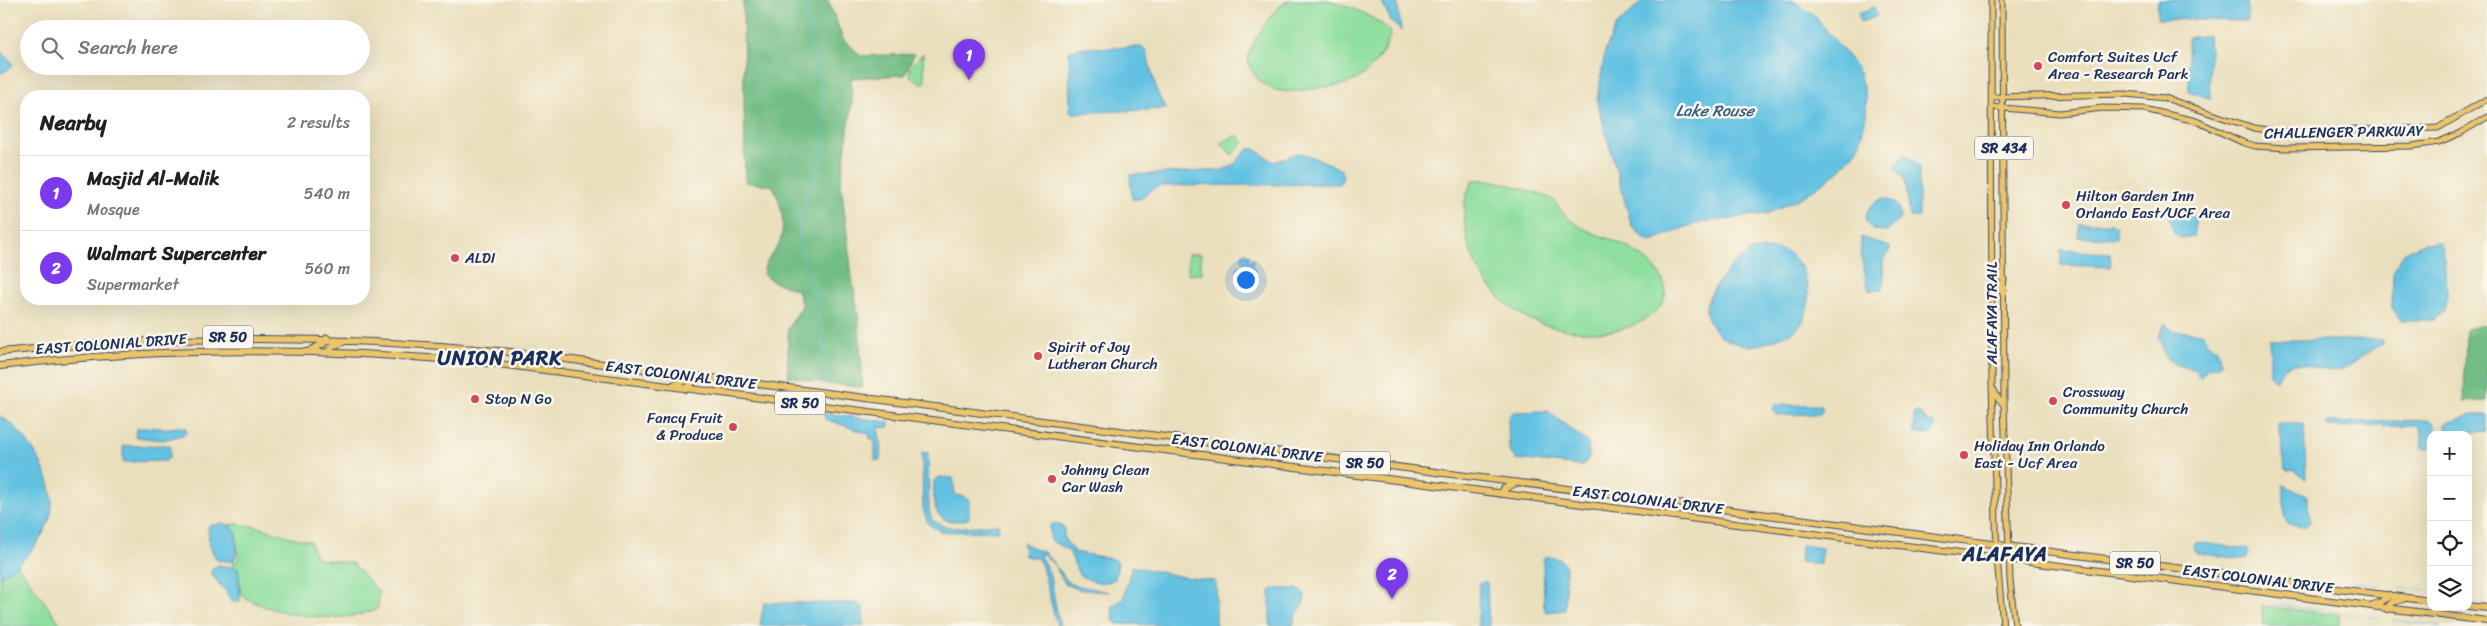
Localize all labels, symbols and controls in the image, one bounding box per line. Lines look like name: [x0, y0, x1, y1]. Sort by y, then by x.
search box: [20, 20, 370, 75]
text: Search here: [78, 31, 178, 64]
icon: search: [38, 34, 66, 62]
pin: 1: [953, 39, 985, 80]
place label: Comfort Suites Ucf Area - Research Park: [2047, 44, 2189, 87]
marker: Comfort Suites Ucf Area - Research Park: [2032, 60, 2044, 72]
water label: Lake Rouse: [1676, 96, 1756, 125]
text: Nearby: [40, 104, 106, 142]
text: 2 results: [287, 108, 350, 137]
street label: CHALLENGER PARKWAY: [2264, 118, 2425, 146]
road number: SR 434: [1975, 136, 2033, 160]
text: Masjid Al-Malik: [87, 162, 220, 195]
text: 1: [53, 179, 59, 208]
text: 540 m: [304, 179, 350, 208]
place label: Hilton Garden Inn Orlando East/UCF Area: [2076, 183, 2230, 226]
text: Mosque: [87, 195, 140, 224]
marker: Hilton Garden Inn Orlando East/UCF Area: [2060, 199, 2072, 211]
text: Walmart Supercenter: [87, 237, 266, 270]
place label: ALDI: [464, 245, 496, 271]
marker: ALDI: [449, 252, 461, 264]
text: 2: [51, 254, 61, 283]
text: 560 m: [305, 254, 350, 283]
street label: ALAFAYA TRAIL: [1979, 262, 2005, 365]
your location: [1233, 267, 1259, 293]
text: Supermarket: [87, 270, 179, 299]
street label: EAST COLONIAL DRIVE: [34, 326, 189, 362]
road number: SR 50: [203, 326, 253, 348]
place label: Spirit of Joy Lutheran Church: [1048, 334, 1158, 377]
district label: UNION PARK: [438, 341, 563, 376]
marker: Spirit of Joy Lutheran Church: [1032, 350, 1044, 362]
street label: EAST COLONIAL DRIVE: [604, 353, 760, 397]
place label: Crossway Community Church: [2063, 379, 2188, 422]
place label: Stop N Go: [485, 386, 552, 412]
road number: SR 50: [775, 392, 825, 414]
marker: Stop N Go: [469, 393, 481, 405]
marker: Crossway Community Church: [2047, 395, 2059, 407]
place label: Fancy Fruit & Produce: [647, 405, 723, 448]
marker: Fancy Fruit & Produce: [727, 421, 739, 433]
street label: EAST COLONIAL DRIVE: [1170, 426, 1326, 470]
map controls: [2427, 431, 2472, 611]
button: +: [2427, 431, 2472, 476]
place label: Holiday Inn Orlando East - Ucf Area: [1974, 433, 2105, 476]
marker: Holiday Inn Orlando East - Ucf Area: [1958, 449, 1970, 461]
road number: SR 50: [1340, 452, 1390, 474]
place label: Johnny Clean Car Wash: [1061, 457, 1149, 500]
marker: Johnny Clean Car Wash: [1046, 473, 1058, 485]
button: −: [2427, 476, 2472, 521]
street label: EAST COLONIAL DRIVE: [1571, 478, 1727, 522]
button: locate: [2427, 521, 2472, 566]
district label: ALAFAYA: [1961, 537, 2048, 572]
road number: SR 50: [2110, 552, 2160, 574]
street label: EAST COLONIAL DRIVE: [2181, 557, 2337, 601]
pin: 2: [1376, 558, 1408, 599]
button: layers: [2427, 566, 2472, 611]

